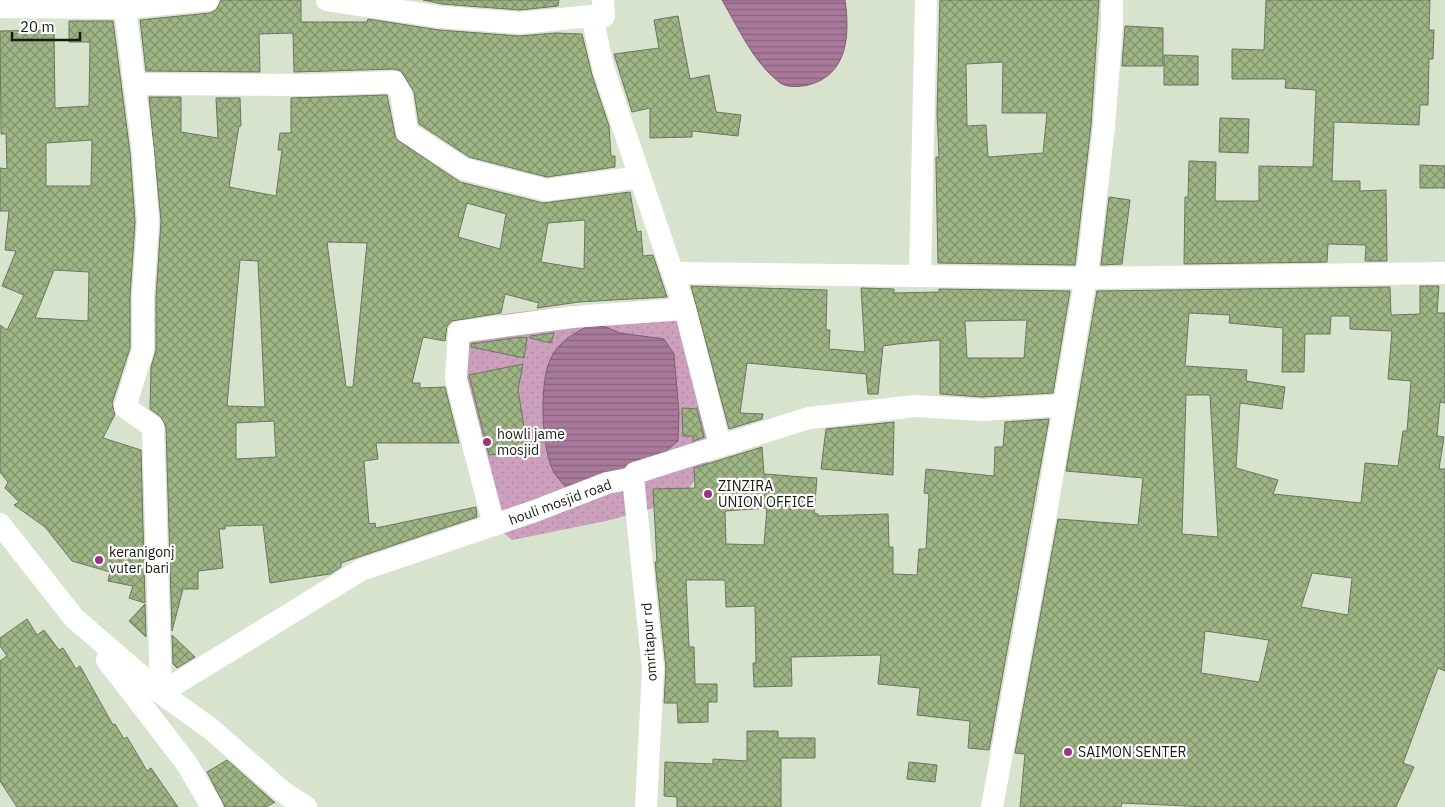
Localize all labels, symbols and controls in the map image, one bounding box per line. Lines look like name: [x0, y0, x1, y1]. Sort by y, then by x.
scale bar: [12, 10, 80, 42]
text: 20 m: [20, 17, 55, 36]
place label: howli jame mosjid: [497, 425, 565, 459]
marker: howli jame mosjid: [481, 436, 493, 448]
street label: houli mosjid road: [506, 475, 614, 529]
place label: ZINZIRA UNION OFFICE: [718, 477, 814, 511]
marker: ZINZIRA UNION OFFICE: [702, 488, 714, 500]
place label: keranigonj vuter bari: [109, 543, 174, 577]
marker: keranigonj vuter bari: [93, 554, 105, 566]
street label: omritapur rd: [637, 602, 661, 682]
place label: SAIMON SENTER: [1078, 743, 1187, 761]
marker: SAIMON SENTER: [1062, 746, 1074, 758]

